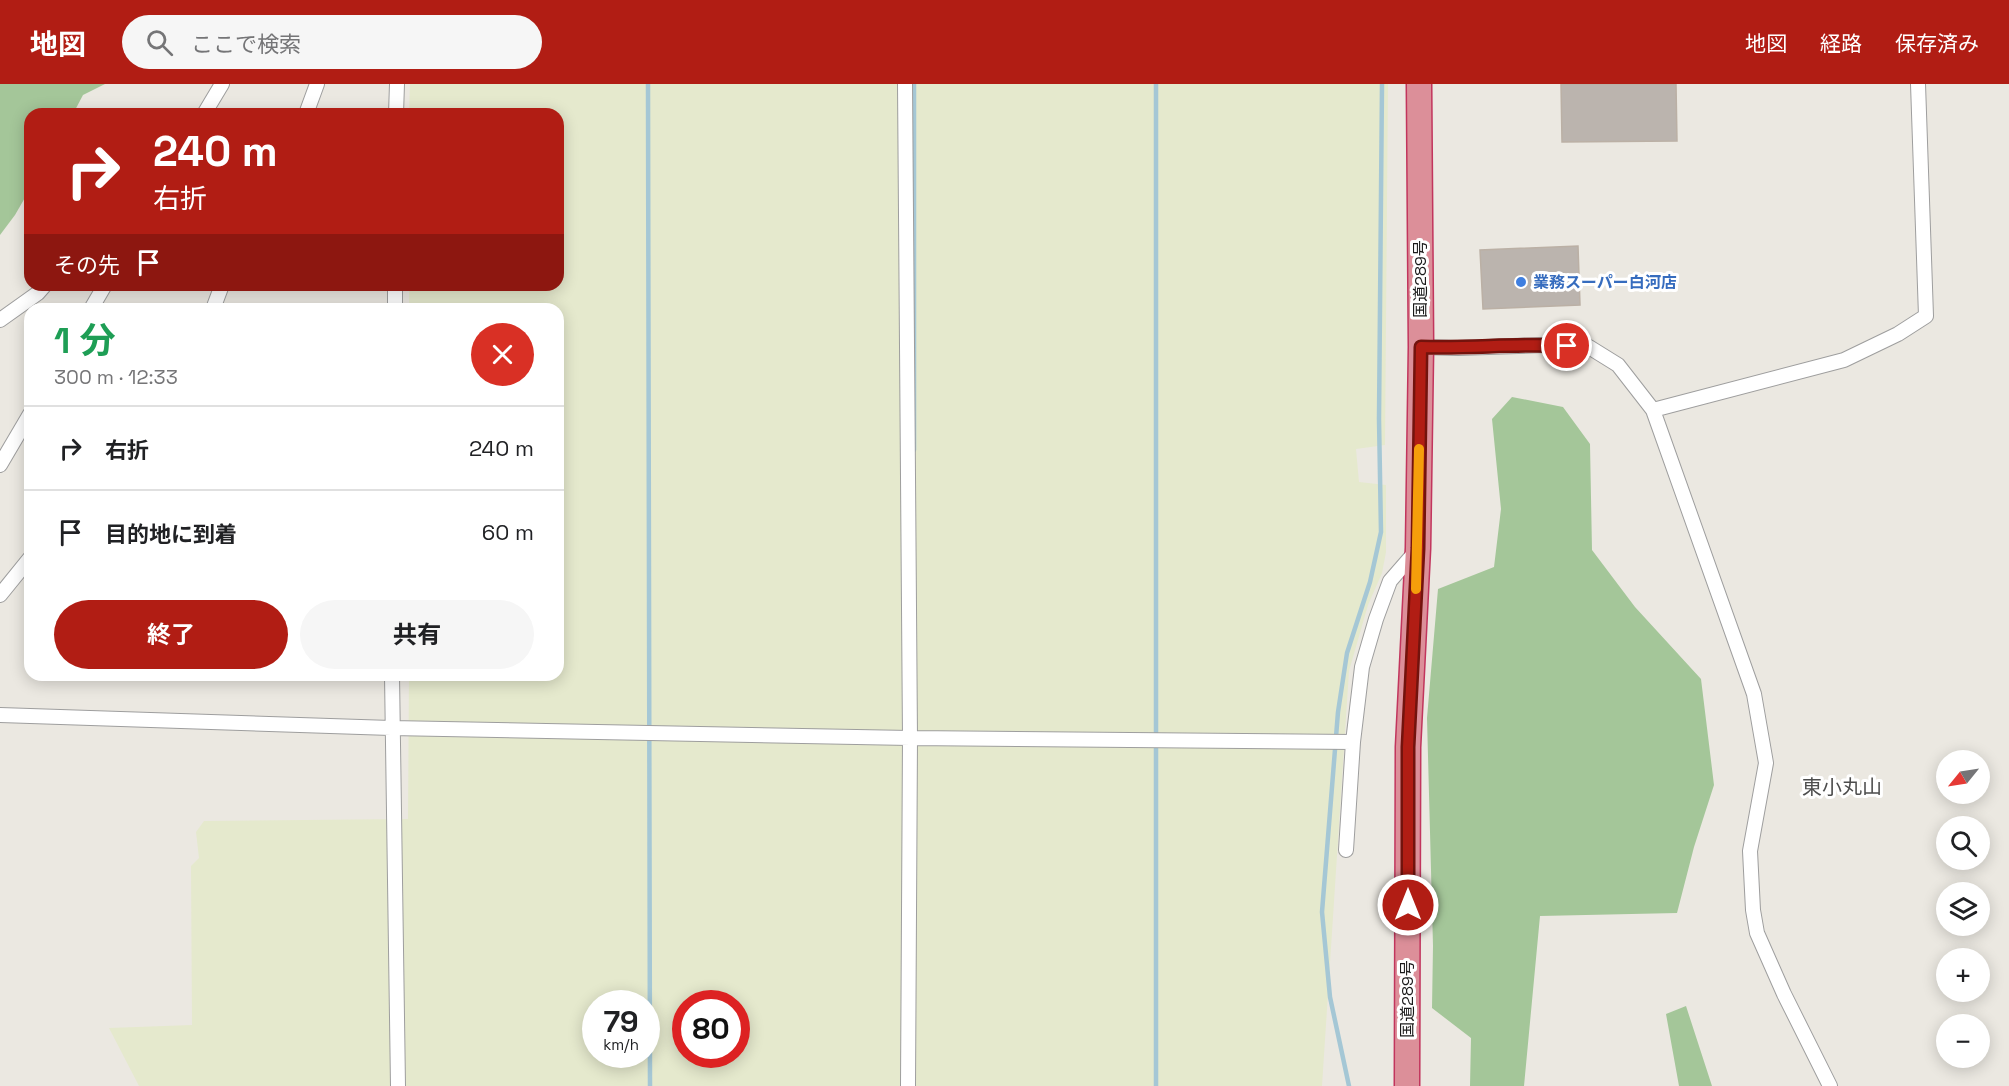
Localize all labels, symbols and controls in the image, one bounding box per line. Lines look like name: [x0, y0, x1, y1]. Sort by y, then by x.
search box: [122, 15, 542, 69]
text: 地図: [30, 26, 86, 62]
icon: search: [143, 26, 176, 59]
text: ここで検索: [191, 30, 301, 58]
text: 地図: [1745, 30, 1787, 57]
text: 経路: [1820, 30, 1862, 57]
text: 保存済み: [1895, 30, 1979, 57]
text: 240 m: [153, 125, 278, 178]
icon: right: [54, 132, 132, 210]
text: 右折: [153, 181, 207, 216]
street label: 国道289号: [1410, 240, 1431, 318]
icon: arrive: [132, 246, 165, 279]
text: その先: [54, 251, 120, 279]
place label: 業務スーパー白河店: [1533, 272, 1677, 293]
marker: 業務スーパー白河店: [1514, 275, 1528, 289]
text: 1 分: [54, 318, 115, 364]
pin: [1541, 320, 1592, 371]
button: close: [471, 323, 534, 386]
icon: arrive: [1550, 329, 1583, 362]
text: 300 m · 12:33: [54, 364, 178, 390]
icon: right: [54, 432, 87, 465]
text: 240 m: [469, 434, 534, 462]
text: 右折: [105, 436, 149, 464]
icon: arrive: [54, 516, 87, 549]
text: 60 m: [482, 518, 534, 546]
text: 目的地に到着: [105, 520, 237, 548]
button: 終了: [54, 600, 288, 669]
button: 共有: [300, 600, 534, 669]
north arrow: [1936, 750, 1990, 804]
map controls: [1936, 750, 1990, 1068]
district label: 東小丸山: [1802, 774, 1882, 800]
button: search: [1936, 816, 1990, 870]
position arrow: [1376, 873, 1440, 937]
button: layers: [1936, 882, 1990, 936]
button: +: [1936, 948, 1990, 1002]
street label: 国道289号: [1397, 960, 1418, 1038]
speed limit sign: 80: [672, 990, 750, 1068]
text: 79: [603, 1002, 639, 1041]
button: −: [1936, 1014, 1990, 1068]
text: km/h: [603, 1035, 639, 1054]

